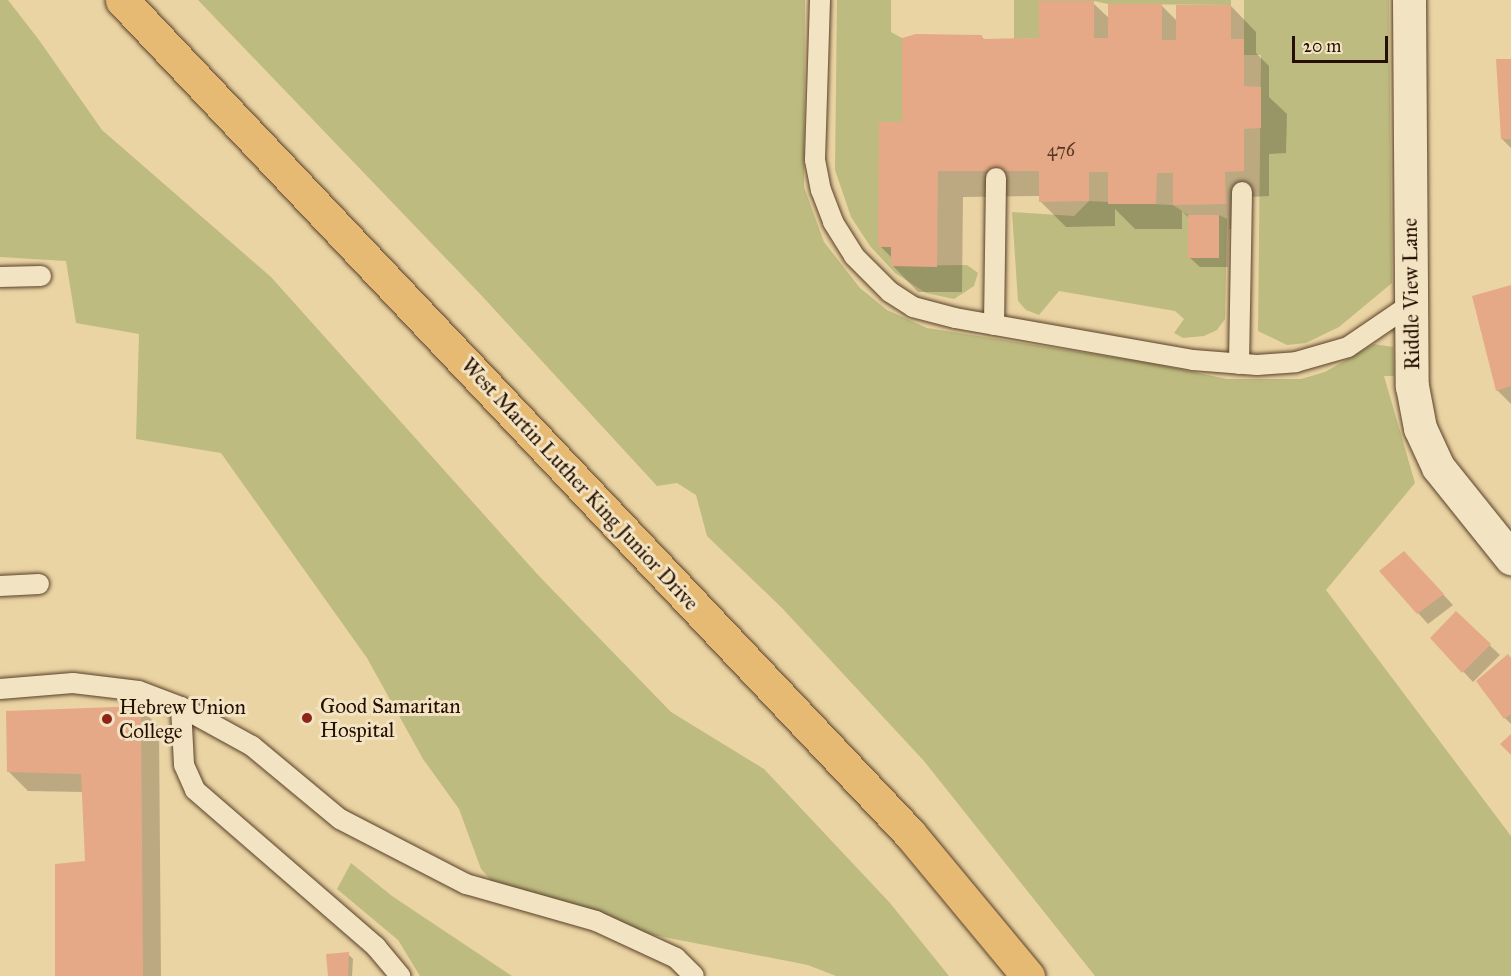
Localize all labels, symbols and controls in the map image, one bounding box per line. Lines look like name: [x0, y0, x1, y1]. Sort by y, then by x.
scale bar: [1295, 24, 1391, 62]
text: 20 m: [1303, 35, 1341, 57]
house number: 476: [1047, 139, 1075, 161]
street label: Riddle View Lane: [1397, 218, 1425, 370]
street label: West Martin Luther King Junior Drive: [456, 353, 704, 615]
place label: Good Samaritan Hospital: [320, 693, 461, 743]
place label: Hebrew Union College: [119, 694, 246, 744]
marker: Good Samaritan Hospital: [298, 709, 316, 727]
marker: Hebrew Union College: [100, 712, 114, 726]

